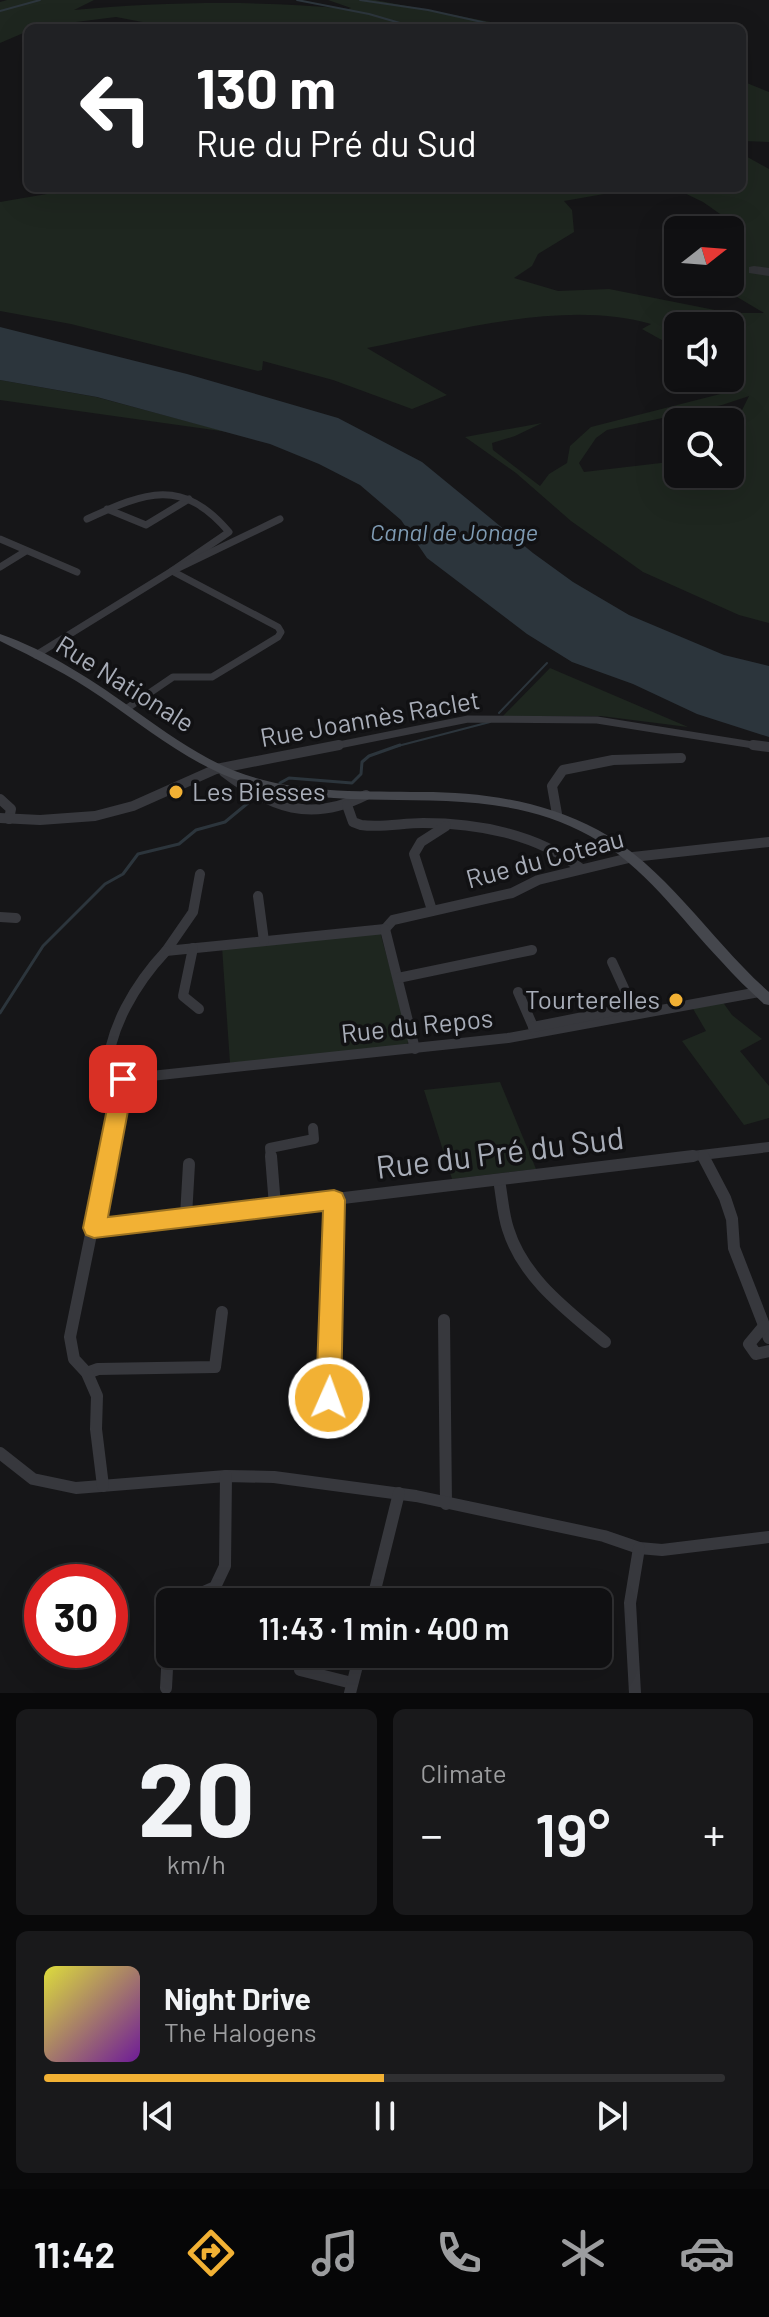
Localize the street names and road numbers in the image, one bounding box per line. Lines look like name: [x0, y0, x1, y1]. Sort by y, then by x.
street label: Rue Nationale: [51, 628, 201, 737]
street label: Rue Joannès Raclet: [258, 683, 482, 752]
street label: Rue du Coteau: [462, 822, 627, 893]
street label: Rue du Repos: [339, 1001, 494, 1048]
street label: Rue du Pré du Sud: [374, 1117, 626, 1185]

